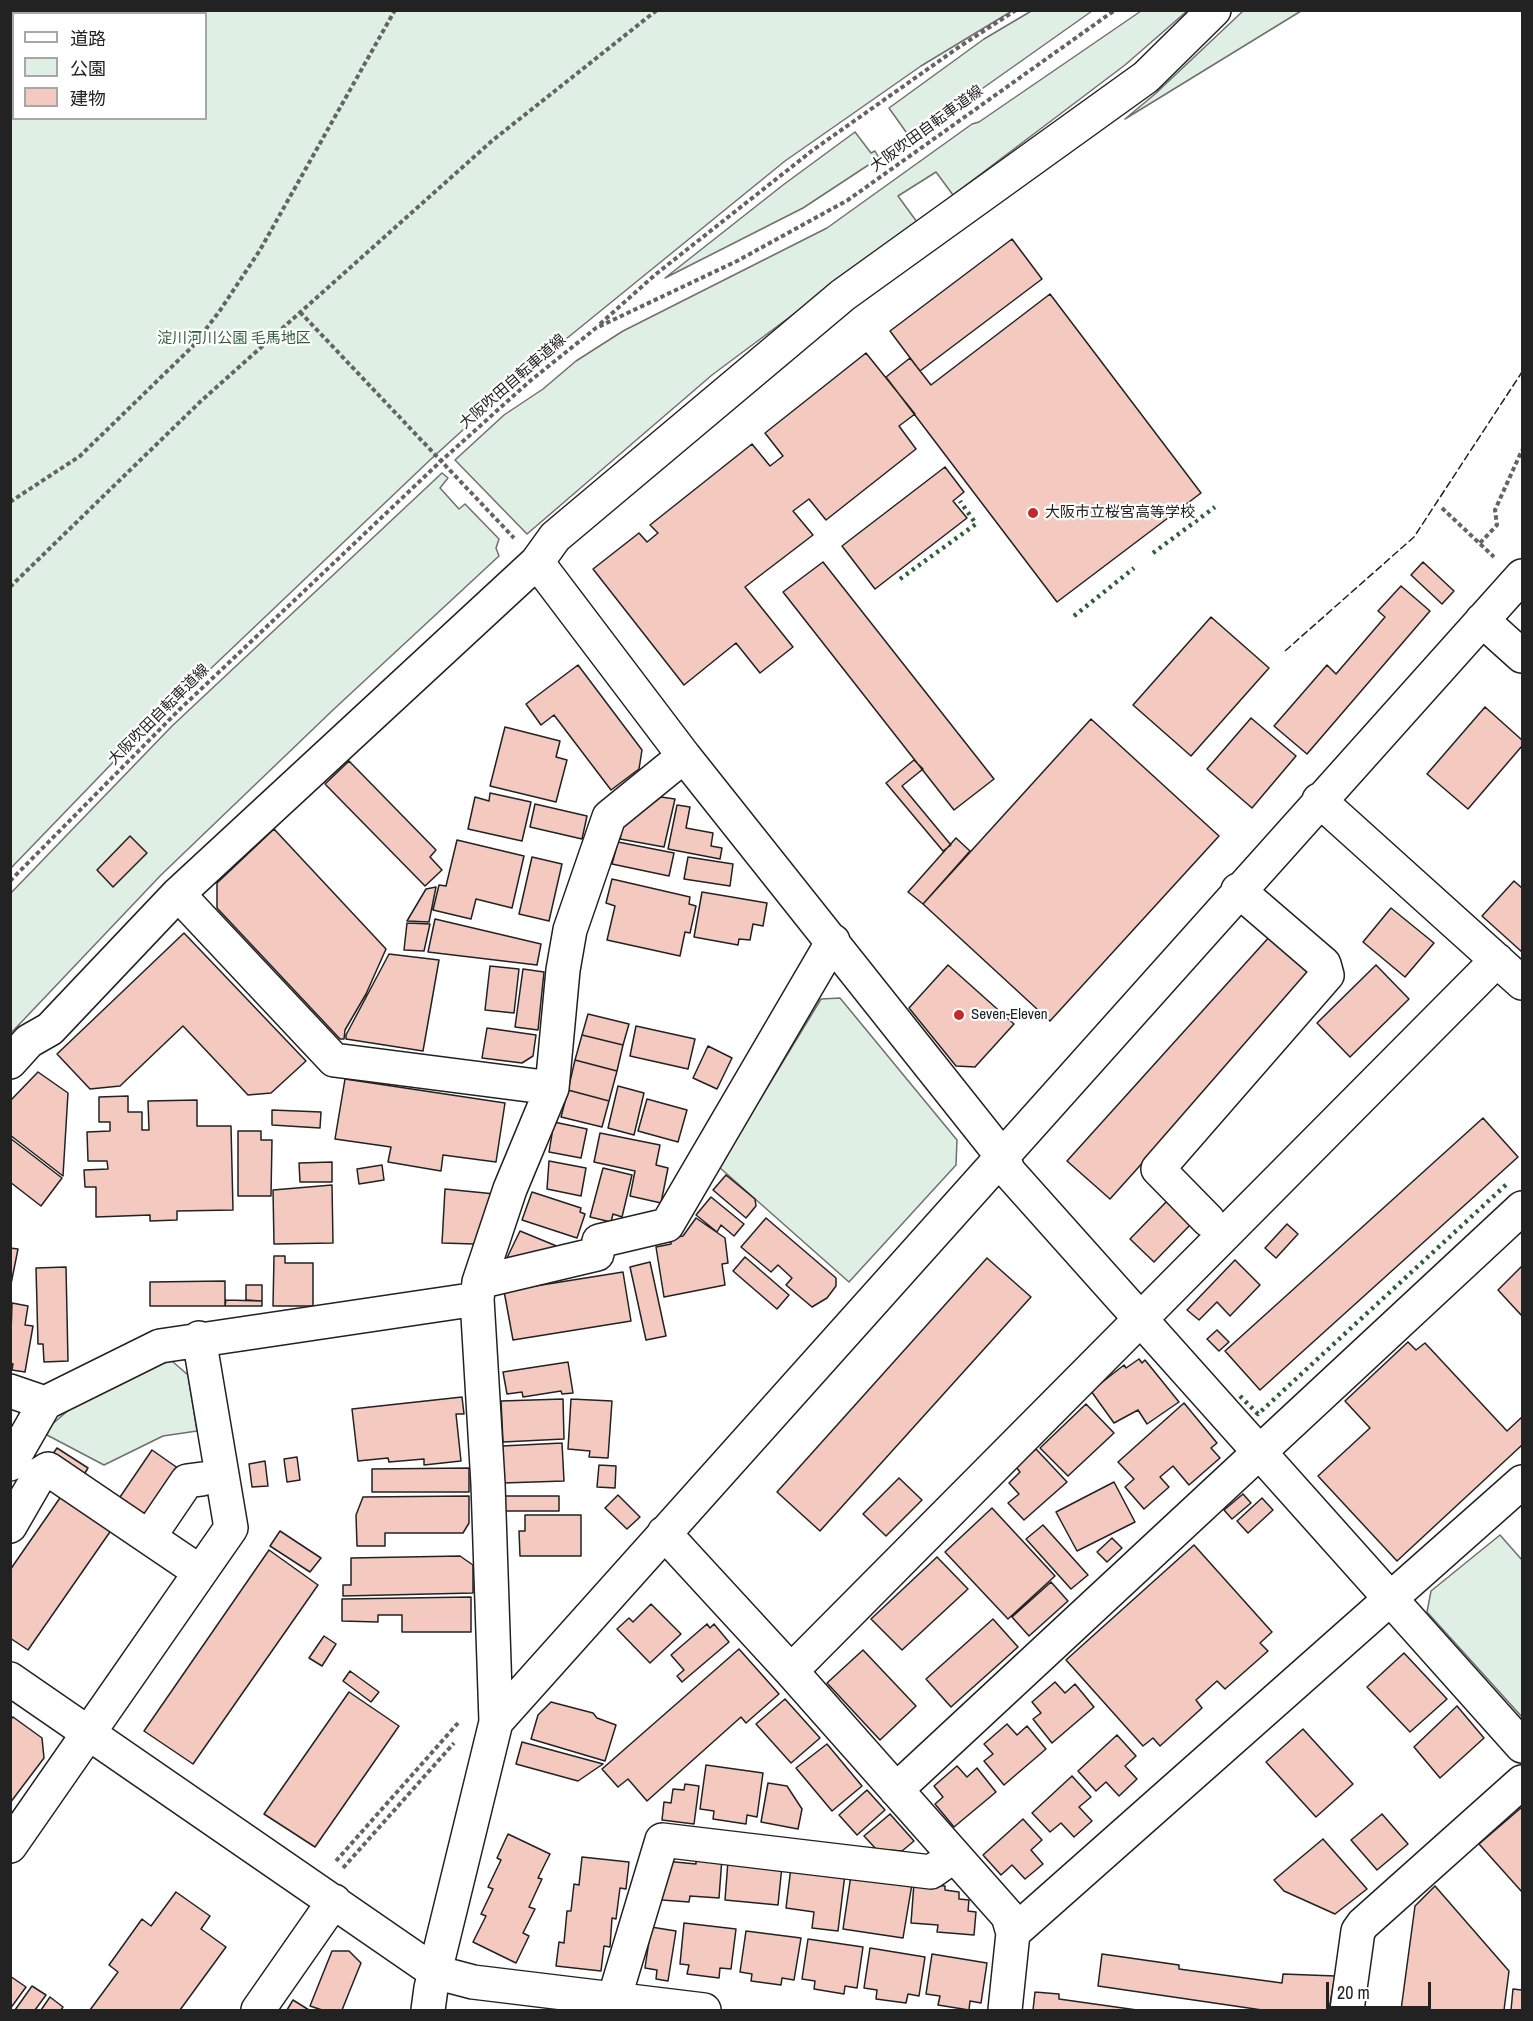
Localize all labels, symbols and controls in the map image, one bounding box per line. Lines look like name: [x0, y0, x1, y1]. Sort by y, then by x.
legend: [12, 12, 207, 120]
text: 道路: [70, 26, 106, 51]
text: 公園: [70, 56, 106, 81]
street label: 大阪吹田自転車道線: [867, 82, 987, 176]
text: 建物: [70, 86, 106, 111]
park label: 淀川河川公園 毛馬地区: [157, 330, 311, 348]
street label: 大阪吹田自転車道線: [456, 331, 570, 433]
place label: 大阪市立桜宮高等学校: [1045, 504, 1195, 522]
marker: 大阪市立桜宮高等学校: [1026, 506, 1040, 520]
street label: 大阪吹田自転車道線: [105, 661, 213, 769]
place label: Seven-Eleven: [971, 1006, 1048, 1024]
marker: Seven-Eleven: [952, 1008, 966, 1022]
scale bar: [1329, 1970, 1434, 2008]
text: 20 m: [1337, 1980, 1370, 2005]

